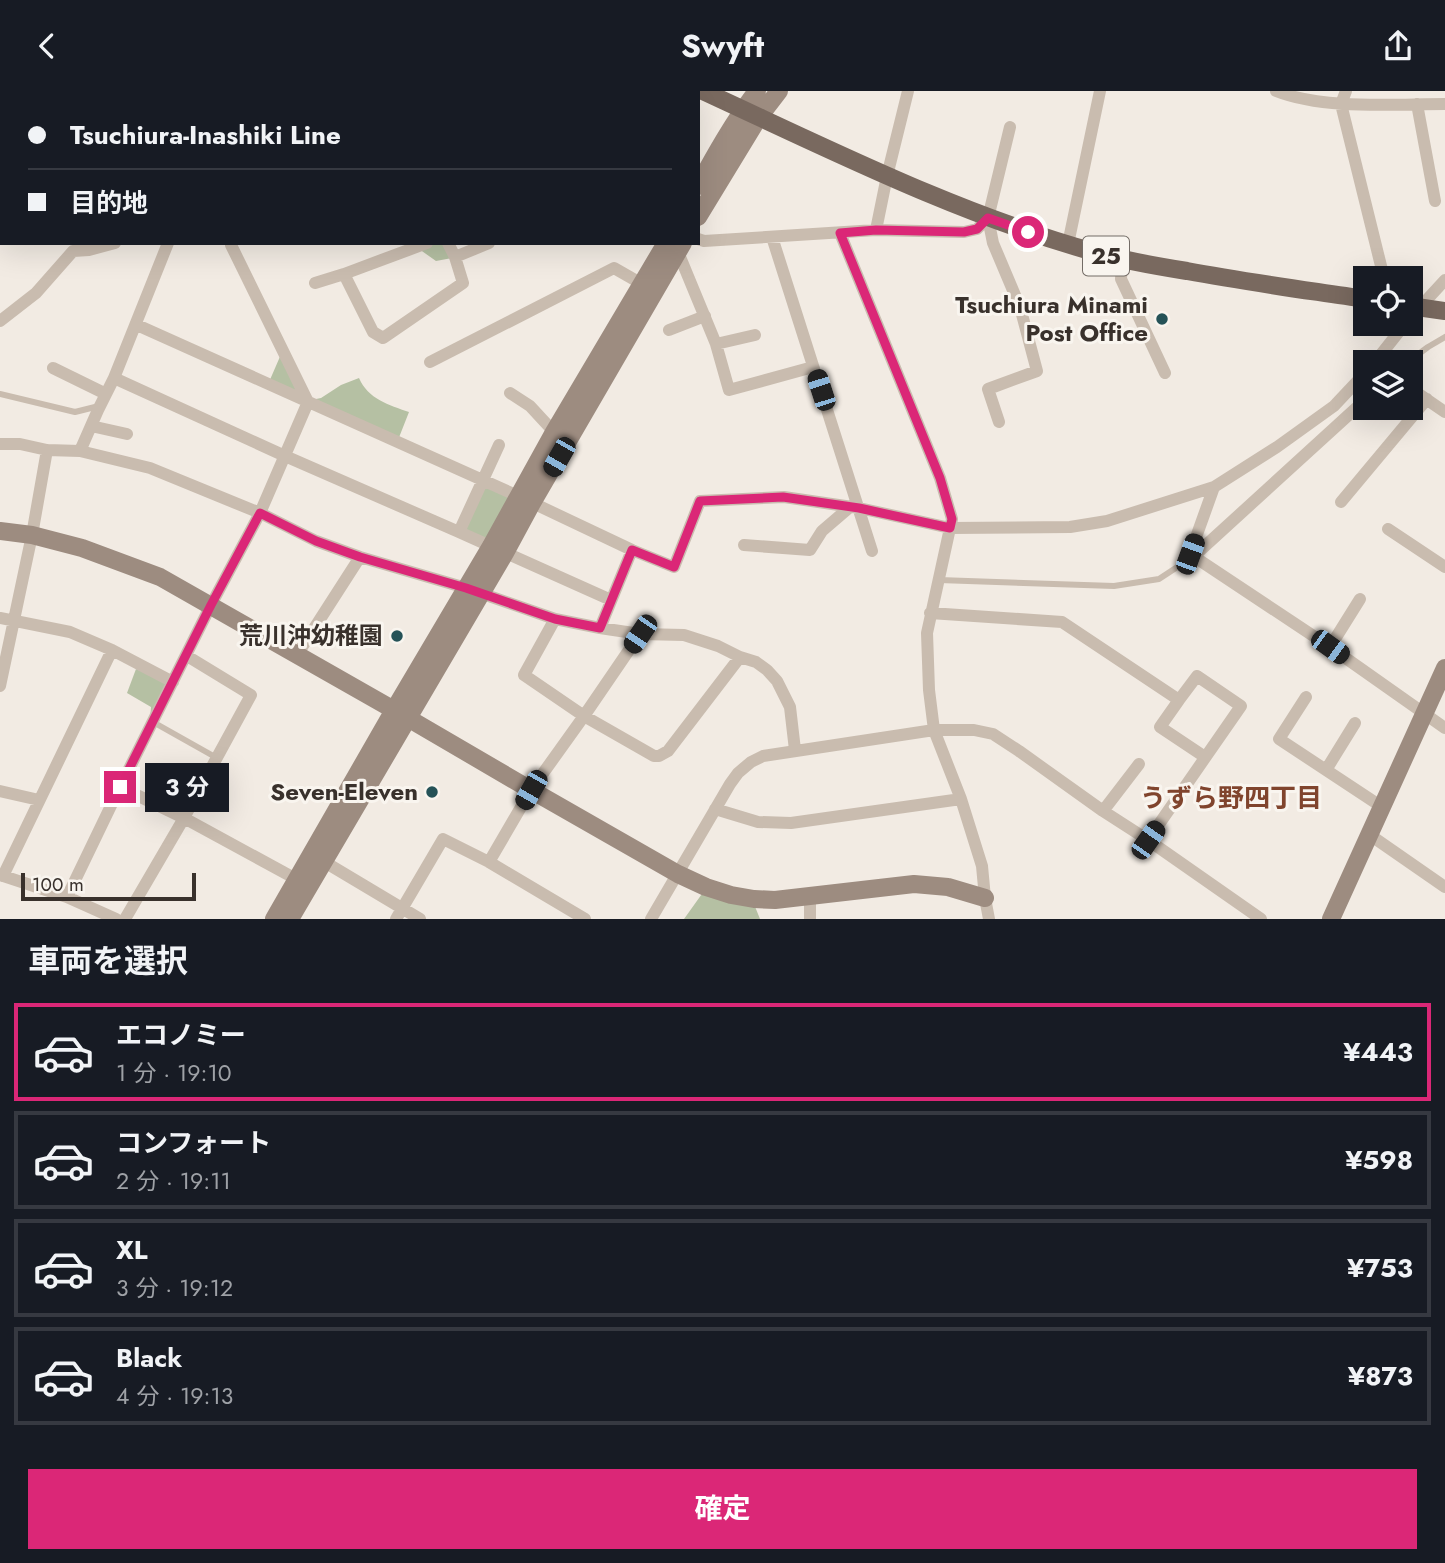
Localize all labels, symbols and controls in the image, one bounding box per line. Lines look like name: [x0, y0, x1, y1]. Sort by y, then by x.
text: Swyft: [681, 23, 764, 69]
icon: back: [28, 27, 66, 65]
icon: share: [1379, 27, 1417, 65]
text: Tsuchiura-Inashiki Line: [70, 116, 341, 154]
text: 目的地: [70, 184, 148, 222]
route start: [1012, 216, 1044, 248]
road number: 25: [1083, 237, 1129, 275]
map controls: [1353, 266, 1423, 420]
button: locate: [1353, 266, 1423, 336]
place label: Tsuchiura Minami Post Office: [955, 287, 1148, 350]
marker: Tsuchiura Minami Post Office: [1154, 311, 1170, 327]
button: layers: [1353, 350, 1423, 420]
car: [805, 367, 838, 413]
car: [540, 434, 579, 480]
car: [1173, 531, 1208, 577]
car: [620, 611, 661, 657]
place label: 荒川沖幼稚園: [239, 618, 383, 653]
car: [1307, 626, 1354, 668]
marker: 荒川沖幼稚園: [389, 628, 405, 644]
callout: 3 分: [144, 763, 228, 811]
car: [512, 767, 551, 813]
text: 3 分: [165, 770, 209, 804]
route end: [104, 771, 136, 803]
place label: Seven-Eleven: [270, 774, 418, 809]
district label: うずら野四丁目: [1140, 779, 1322, 817]
marker: Seven-Eleven: [424, 784, 440, 800]
car: [1128, 817, 1169, 863]
scale bar: [21, 870, 196, 902]
text: 100 m: [32, 871, 84, 898]
text: 車両を選択: [28, 938, 188, 984]
text: エコノミー: [116, 1016, 246, 1054]
icon: car: [32, 1021, 95, 1084]
text: ¥443: [1343, 1033, 1413, 1071]
text: 1 分 · 19:10: [116, 1056, 232, 1090]
text: コンフォート: [116, 1124, 271, 1162]
icon: car: [32, 1129, 95, 1192]
text: ¥598: [1345, 1141, 1413, 1179]
text: 2 分 · 19:11: [116, 1164, 231, 1198]
text: XL: [116, 1231, 148, 1269]
icon: car: [32, 1237, 95, 1300]
text: ¥753: [1347, 1249, 1413, 1287]
text: 3 分 · 19:12: [116, 1271, 233, 1305]
text: Black: [116, 1339, 182, 1377]
icon: car: [32, 1345, 95, 1408]
text: ¥873: [1348, 1357, 1413, 1395]
text: 4 分 · 19:13: [116, 1379, 233, 1413]
button: 確定: [28, 1469, 1417, 1549]

